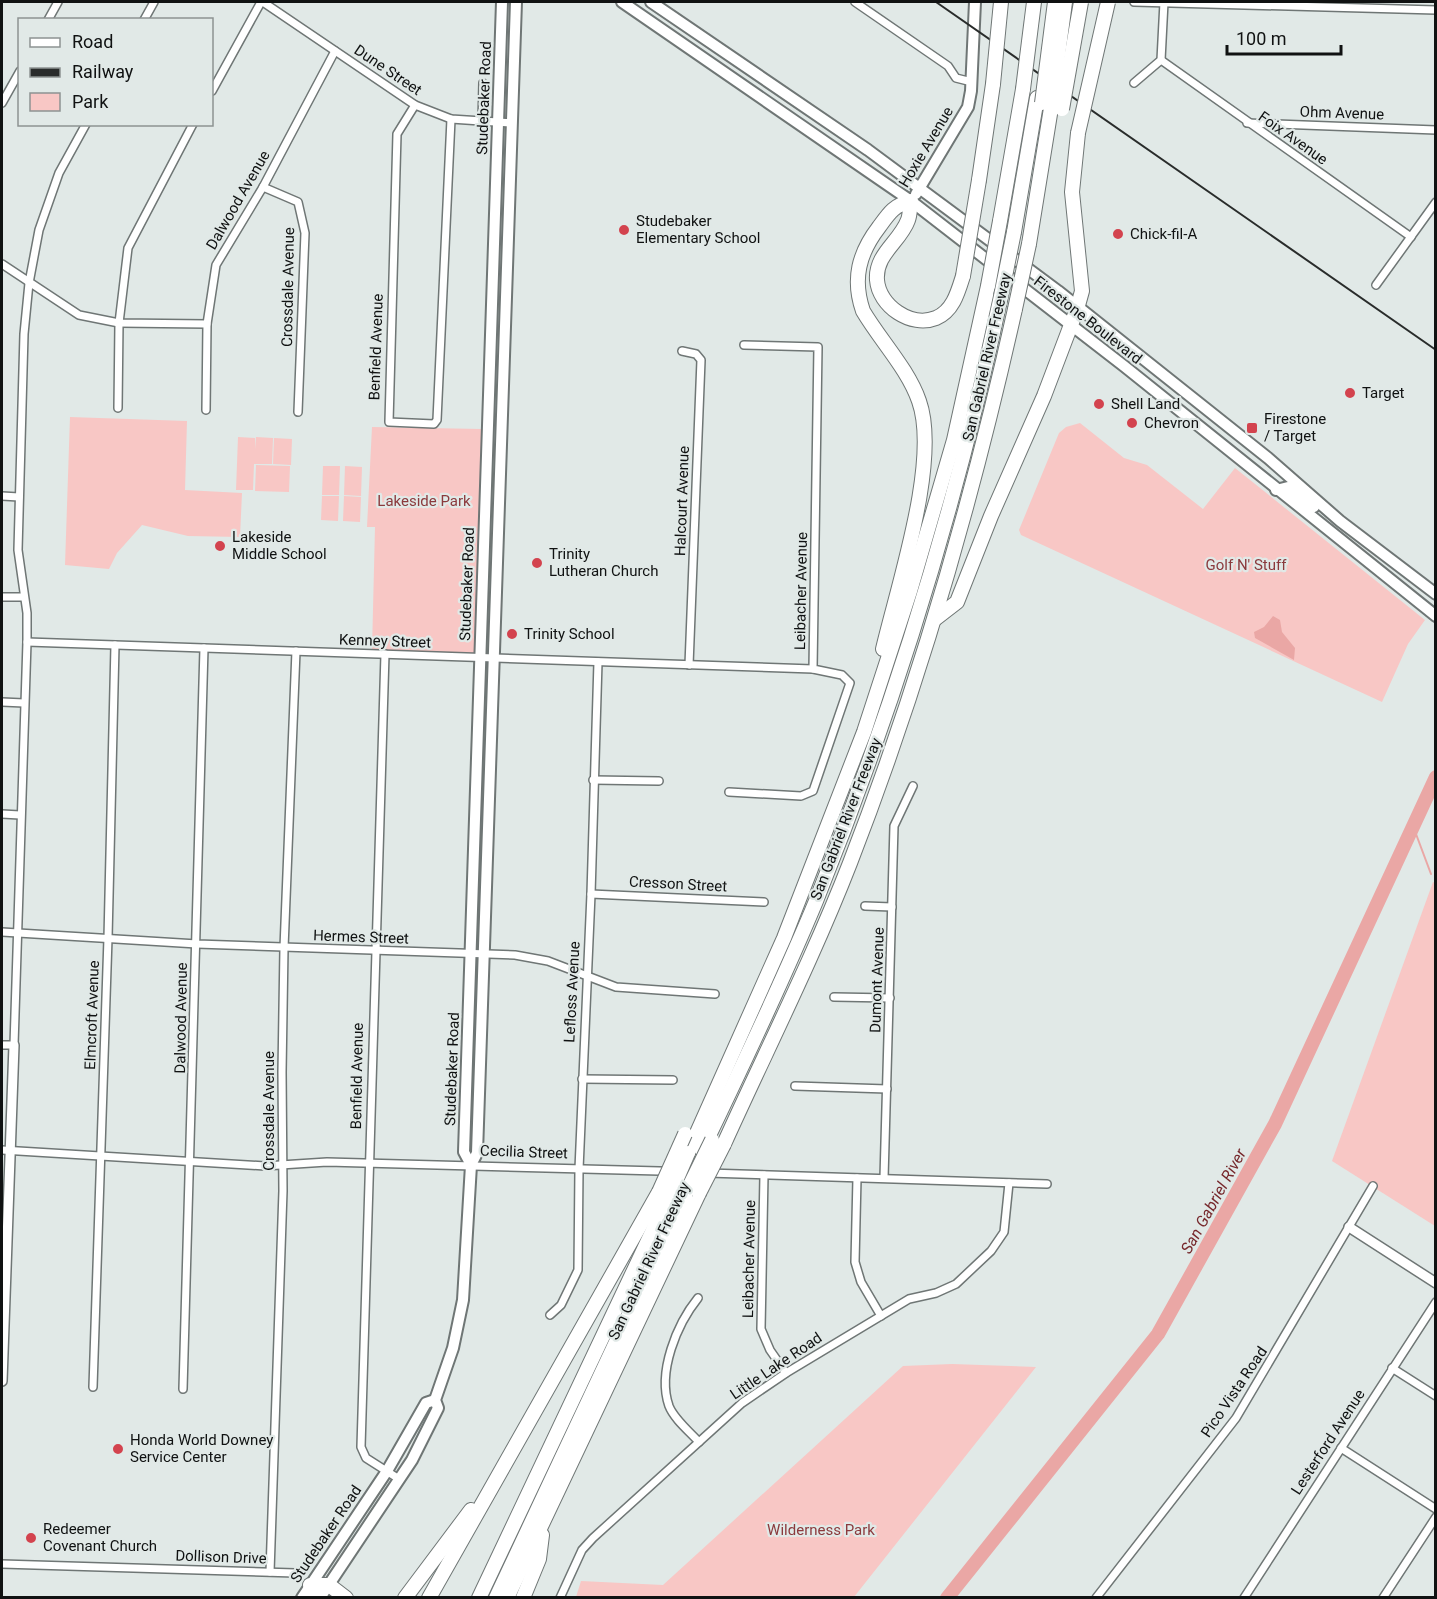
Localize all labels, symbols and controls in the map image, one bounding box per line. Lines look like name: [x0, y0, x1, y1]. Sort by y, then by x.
legend: [18, 18, 213, 126]
scale bar: [1227, 18, 1341, 56]
text: 100 m: [1236, 28, 1287, 49]
text: Road: [72, 31, 113, 52]
street label: Dune Street: [351, 41, 425, 99]
street label: Studebaker Road: [473, 41, 495, 155]
text: Railway: [72, 61, 134, 82]
text: Park: [72, 91, 109, 112]
street label: Hoxie Avenue: [895, 103, 957, 191]
street label: Ohm Avenue: [1299, 103, 1385, 123]
street label: Foix Avenue: [1255, 108, 1331, 168]
street label: Dalwood Avenue: [202, 147, 274, 253]
place label: Studebaker Elementary School: [636, 212, 760, 247]
marker: Studebaker Elementary School: [617, 223, 631, 237]
place label: Chick-fil-A: [1130, 225, 1197, 243]
street label: Crossdale Avenue: [278, 227, 298, 347]
marker: Chick-fil-A: [1111, 227, 1125, 241]
street label: San Gabriel River Freeway: [959, 271, 1015, 443]
street label: Firestone Boulevard: [1030, 272, 1146, 368]
street label: Benfield Avenue: [365, 293, 387, 401]
place label: Target: [1362, 384, 1405, 402]
marker: Target: [1343, 386, 1357, 400]
place label: Shell Land: [1111, 395, 1180, 413]
marker: Shell Land: [1092, 397, 1106, 411]
place label: Firestone / Target: [1264, 410, 1326, 445]
place label: Chevron: [1144, 414, 1199, 432]
marker: Chevron: [1125, 416, 1139, 430]
marker: Firestone / Target: [1245, 421, 1259, 435]
street label: Halcourt Avenue: [671, 446, 693, 556]
park label: Lakeside Park: [377, 492, 471, 510]
street label: Studebaker Road: [456, 527, 478, 641]
place label: Lakeside Middle School: [232, 528, 327, 563]
street label: Leibacher Avenue: [791, 532, 811, 650]
marker: Lakeside Middle School: [213, 539, 227, 553]
place label: Trinity Lutheran Church: [549, 545, 658, 580]
marker: Trinity Lutheran Church: [530, 556, 544, 570]
park label: Golf N' Stuff: [1206, 556, 1287, 574]
place label: Trinity School: [524, 625, 615, 643]
marker: Trinity School: [505, 627, 519, 641]
street label: Kenney Street: [339, 630, 431, 652]
street label: San Gabriel River Freeway: [807, 735, 885, 903]
street label: Cresson Street: [628, 872, 728, 896]
street label: Hermes Street: [313, 926, 409, 948]
street label: Dumont Avenue: [866, 927, 888, 1033]
street label: Lefloss Avenue: [560, 941, 584, 1043]
street label: Elmcroft Avenue: [81, 960, 103, 1070]
street label: Dalwood Avenue: [171, 962, 191, 1074]
street label: Studebaker Road: [441, 1012, 463, 1126]
street label: Benfield Avenue: [347, 1022, 367, 1130]
street label: Crossdale Avenue: [260, 1051, 278, 1171]
street label: Cecilia Street: [480, 1141, 568, 1163]
water label: San Gabriel River: [1177, 1145, 1250, 1257]
street label: San Gabriel River Freeway: [604, 1179, 694, 1343]
street label: Leibacher Avenue: [739, 1200, 759, 1318]
street label: Little Lake Road: [727, 1329, 825, 1403]
street label: Pico Vista Road: [1197, 1343, 1271, 1441]
street label: Lesterford Avenue: [1287, 1386, 1369, 1498]
place label: Honda World Downey Service Center: [130, 1431, 273, 1466]
marker: Honda World Downey Service Center: [111, 1442, 125, 1456]
street label: Studebaker Road: [287, 1482, 365, 1586]
place label: Redeemer Covenant Church: [43, 1520, 157, 1555]
park label: Wilderness Park: [767, 1521, 875, 1539]
marker: Redeemer Covenant Church: [24, 1531, 38, 1545]
street label: Dollison Drive: [175, 1546, 267, 1568]

